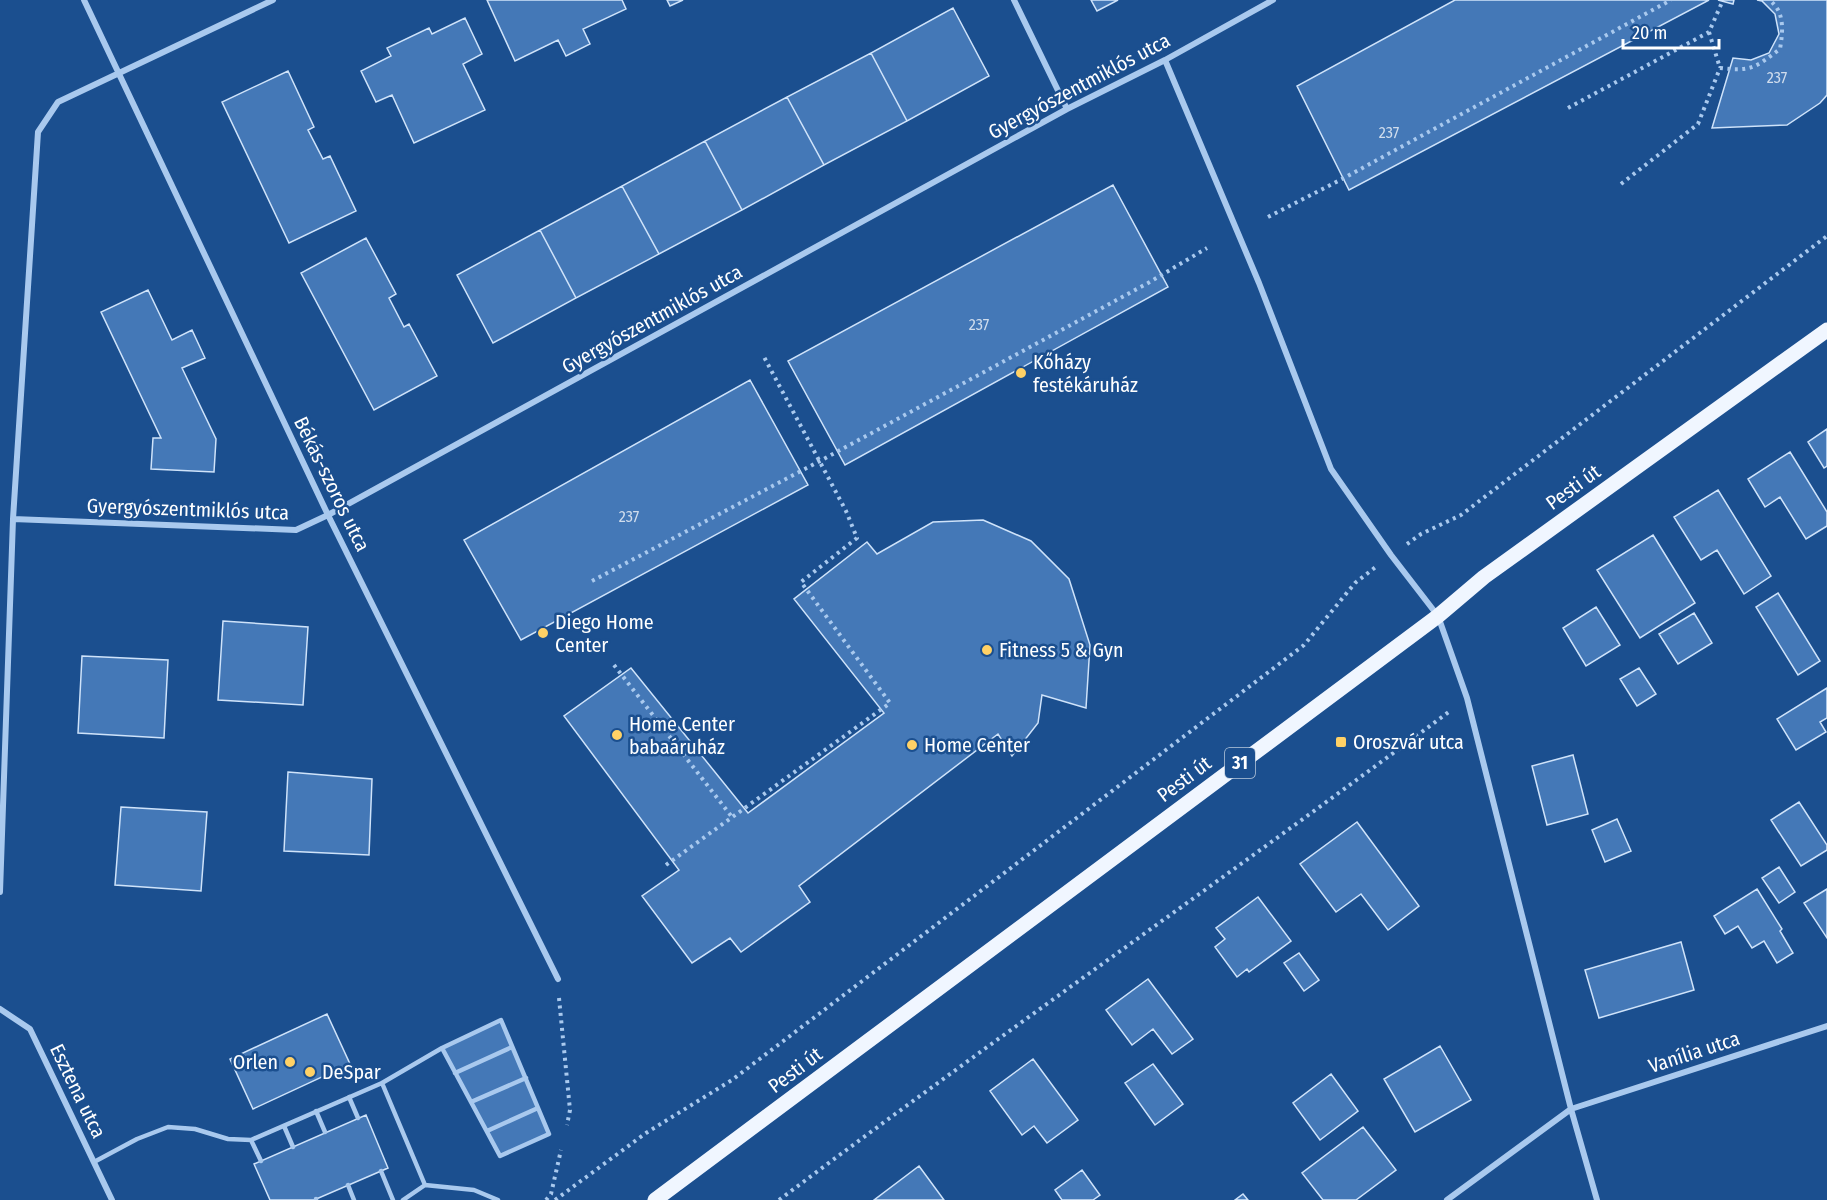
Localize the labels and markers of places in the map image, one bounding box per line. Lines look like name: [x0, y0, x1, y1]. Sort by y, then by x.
place label: Kőházy festékáruház: [1033, 350, 1138, 397]
marker: Kőházy festékáruház: [1014, 366, 1028, 380]
place label: Diego Home Center: [555, 610, 654, 657]
marker: Diego Home Center: [536, 626, 550, 640]
place label: Fitness 5 & Gyn: [999, 638, 1124, 662]
marker: Fitness 5 & Gyn: [980, 643, 994, 657]
place label: Home Center babaáruház: [629, 712, 735, 759]
marker: Home Center babaáruház: [610, 728, 624, 742]
place label: Oroszvár utca: [1353, 730, 1464, 754]
place label: Home Center: [924, 733, 1030, 757]
marker: Oroszvár utca: [1334, 735, 1348, 749]
marker: Home Center: [905, 738, 919, 752]
place label: Orlen: [233, 1050, 278, 1074]
marker: Orlen: [283, 1055, 297, 1069]
place label: DeSpar: [322, 1060, 381, 1084]
marker: DeSpar: [303, 1065, 317, 1079]

